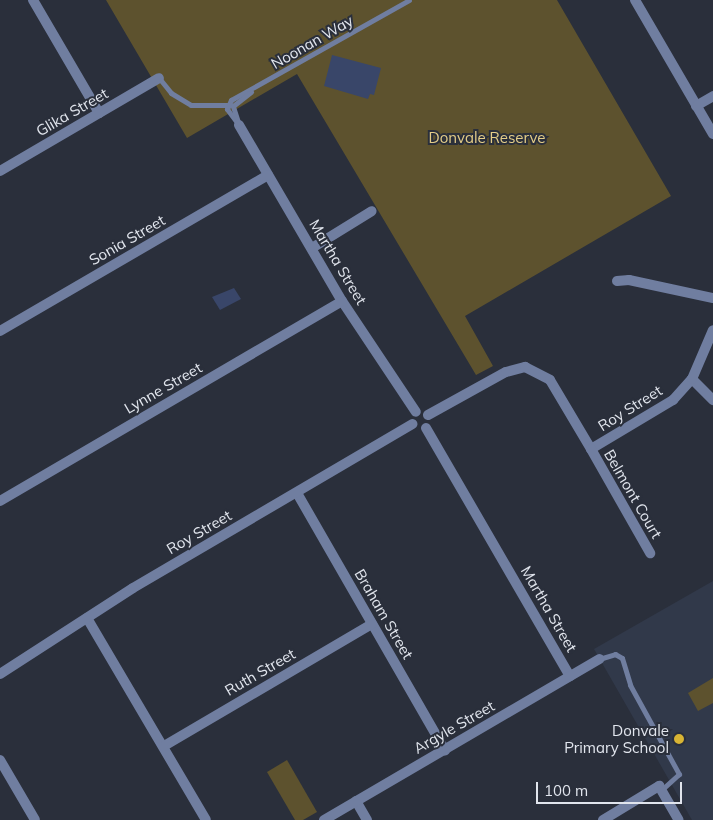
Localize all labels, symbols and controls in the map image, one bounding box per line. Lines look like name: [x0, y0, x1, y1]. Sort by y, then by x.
street label: Noonan Way: [268, 11, 356, 73]
street label: Glika Street: [33, 84, 111, 140]
park label: Donvale Reserve: [429, 129, 545, 147]
street label: Sonia Street: [86, 211, 168, 269]
street label: Martha Street: [306, 216, 370, 308]
street label: Lynne Street: [121, 359, 205, 417]
street label: Roy Street: [595, 381, 665, 435]
street label: Belmont Court: [600, 446, 666, 542]
street label: Roy Street: [163, 506, 235, 558]
street label: Martha Street: [517, 563, 581, 655]
street label: Braham Street: [351, 566, 417, 662]
street label: Ruth Street: [222, 645, 298, 699]
street label: Argyle Street: [410, 697, 498, 757]
place label: Donvale Primary School: [564, 721, 669, 756]
marker: Donvale Primary School: [673, 733, 685, 745]
scale bar: [538, 772, 684, 804]
text: 100 m: [544, 781, 588, 800]

